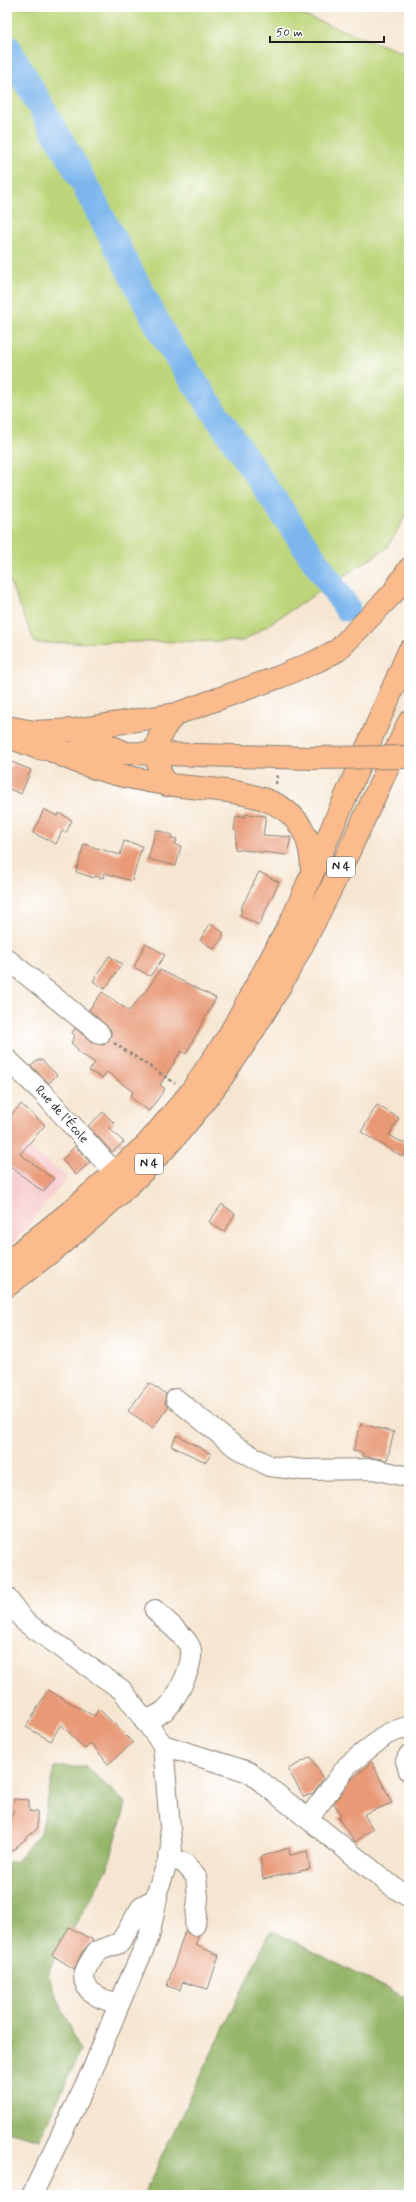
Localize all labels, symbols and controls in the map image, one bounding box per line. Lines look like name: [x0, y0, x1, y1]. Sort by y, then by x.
scale bar: [270, 18, 384, 44]
text: 50 m: [276, 25, 303, 41]
road number: N 4: [327, 857, 355, 877]
street label: Rue de l'École: [32, 1082, 93, 1147]
road number: N 4: [135, 1154, 163, 1174]

